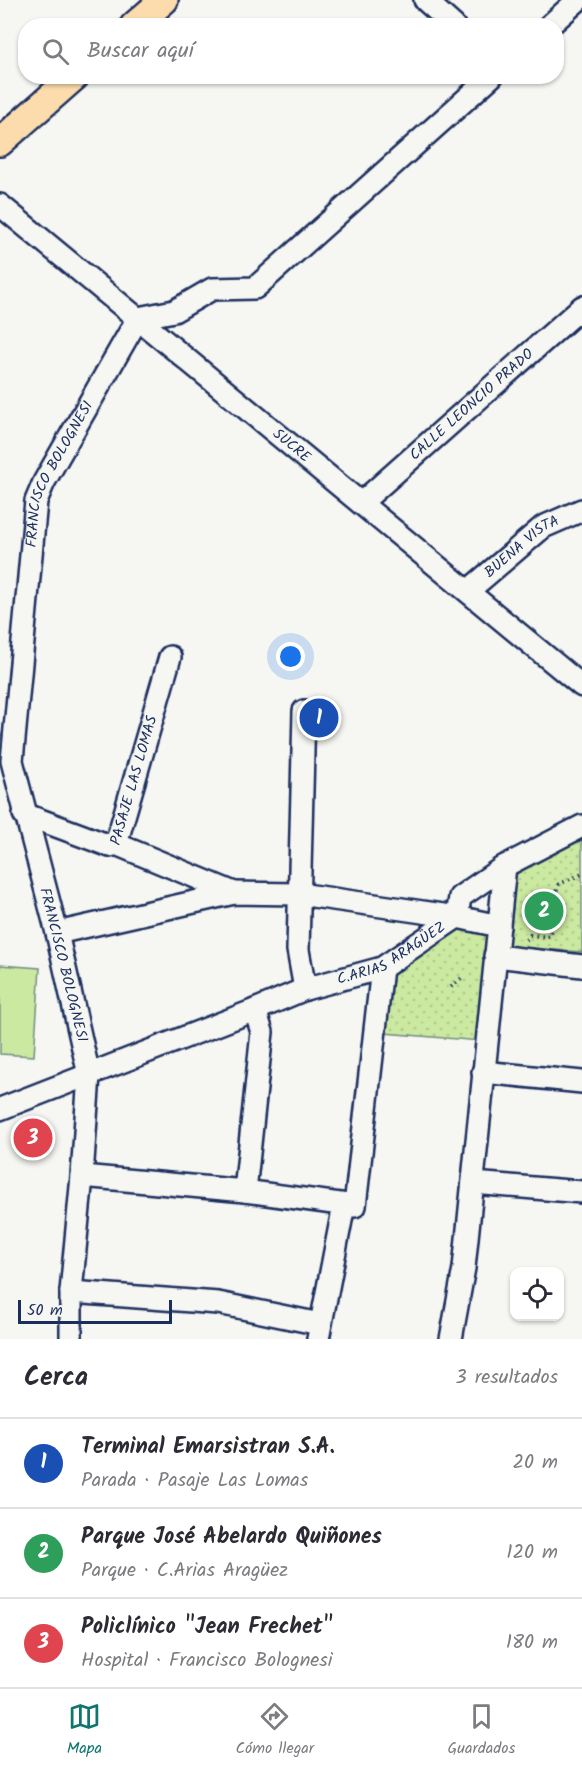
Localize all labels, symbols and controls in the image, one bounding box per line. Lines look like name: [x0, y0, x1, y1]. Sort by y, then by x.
search box: [18, 18, 564, 84]
text: Buscar aquí: [87, 34, 194, 69]
icon: search: [39, 35, 72, 68]
street label: CALLE LEONCIO PRADO: [404, 343, 539, 467]
street label: FRANCISCO BOLOGNESI: [20, 396, 100, 548]
street label: SUCRE: [267, 423, 317, 470]
street label: BUENA VISTA: [479, 509, 563, 584]
your location: [276, 642, 305, 671]
pin: 1: [300, 696, 338, 740]
street label: PASAJE LAS LOMAS: [104, 713, 164, 848]
street label: FRANCISCO BOLOGNESI: [32, 885, 94, 1045]
pin: 2: [524, 888, 564, 934]
street label: C.ARIAS ARAGÜEZ: [334, 916, 451, 992]
pin: 3: [14, 1116, 52, 1160]
map controls: [510, 1267, 564, 1321]
button: locate: [510, 1267, 564, 1321]
scale bar: [18, 1297, 172, 1324]
text: 50 m: [27, 1298, 63, 1323]
text: Cerca: [24, 1357, 88, 1399]
text: 3 resultados: [455, 1362, 558, 1394]
text: Terminal Emarsistran S.A.: [81, 1430, 335, 1465]
text: 1: [40, 1447, 47, 1479]
text: 20 m: [512, 1447, 558, 1479]
text: Parada · Pasaje Las Lomas: [81, 1465, 308, 1497]
text: Parque José Abelardo Quiñones: [81, 1520, 382, 1555]
text: 2: [38, 1537, 49, 1569]
text: 120 m: [506, 1537, 558, 1569]
text: Parque · C.Arias Aragüez: [81, 1555, 288, 1587]
text: Policlínico "Jean Frechet": [81, 1610, 333, 1645]
text: 3: [38, 1627, 49, 1659]
text: 180 m: [506, 1627, 558, 1659]
text: Hospital · Francisco Bolognesi: [81, 1645, 333, 1677]
tab: Mapa: [67, 1700, 102, 1761]
tab: Cómo llegar: [235, 1700, 314, 1761]
tab: Guardados: [447, 1700, 515, 1761]

